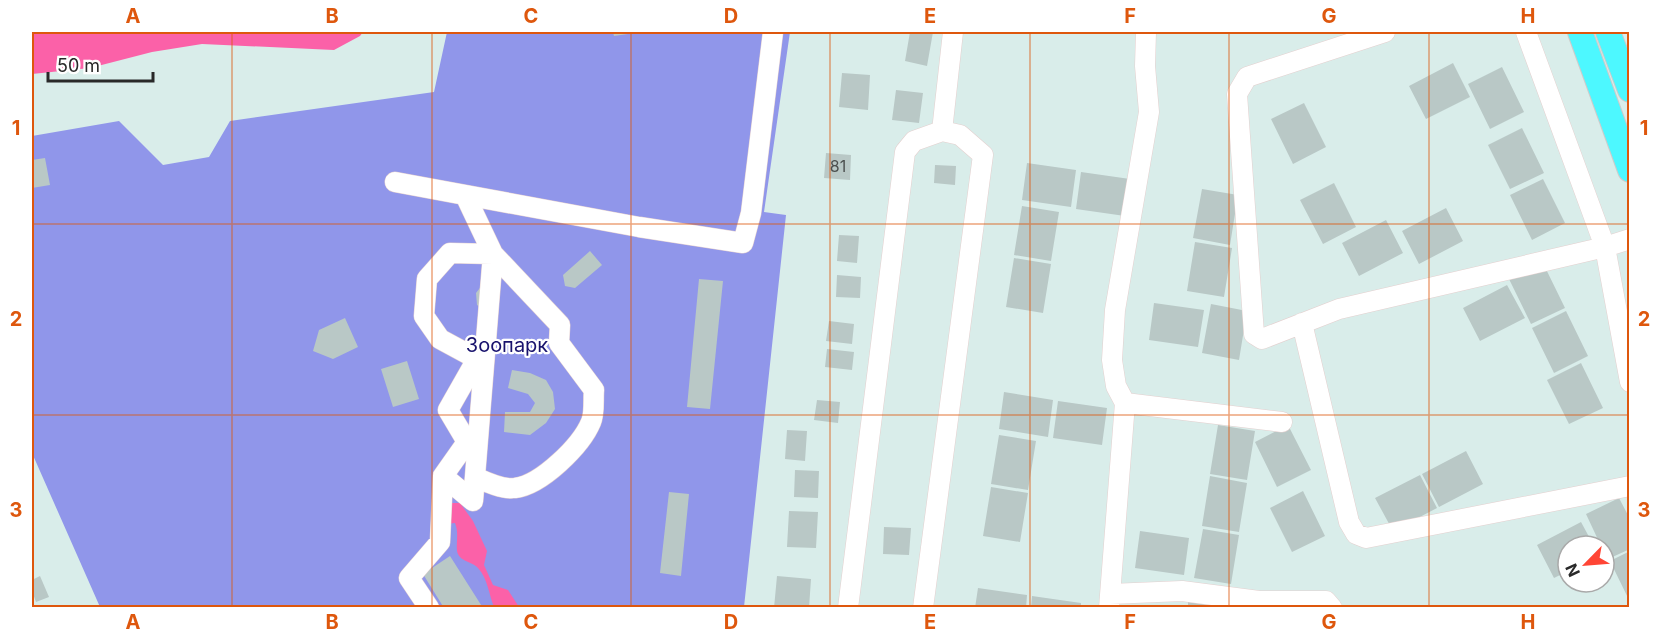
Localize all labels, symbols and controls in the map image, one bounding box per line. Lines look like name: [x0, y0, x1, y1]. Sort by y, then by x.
text: A: [126, 4, 141, 28]
text: B: [325, 4, 339, 28]
text: C: [524, 4, 538, 28]
text: D: [724, 4, 738, 28]
text: E: [924, 4, 936, 28]
text: F: [1124, 4, 1136, 28]
text: G: [1321, 4, 1337, 28]
text: H: [1521, 4, 1535, 28]
scale bar: [48, 45, 153, 83]
text: 50 m: [57, 55, 100, 76]
text: 1: [12, 116, 20, 140]
text: 1: [1640, 116, 1648, 140]
house number: 81: [830, 156, 846, 176]
text: 2: [10, 307, 22, 331]
text: 2: [1638, 307, 1650, 331]
park label: Зоопарк: [466, 333, 548, 357]
text: 3: [10, 498, 22, 522]
text: 3: [1638, 498, 1650, 522]
north arrow: [1556, 534, 1616, 594]
text: N: [1561, 561, 1584, 580]
text: A: [126, 610, 141, 634]
text: B: [325, 610, 339, 634]
text: C: [524, 610, 538, 634]
text: D: [724, 610, 738, 634]
text: E: [924, 610, 936, 634]
text: F: [1124, 610, 1136, 634]
text: G: [1321, 610, 1337, 634]
text: H: [1521, 610, 1535, 634]

